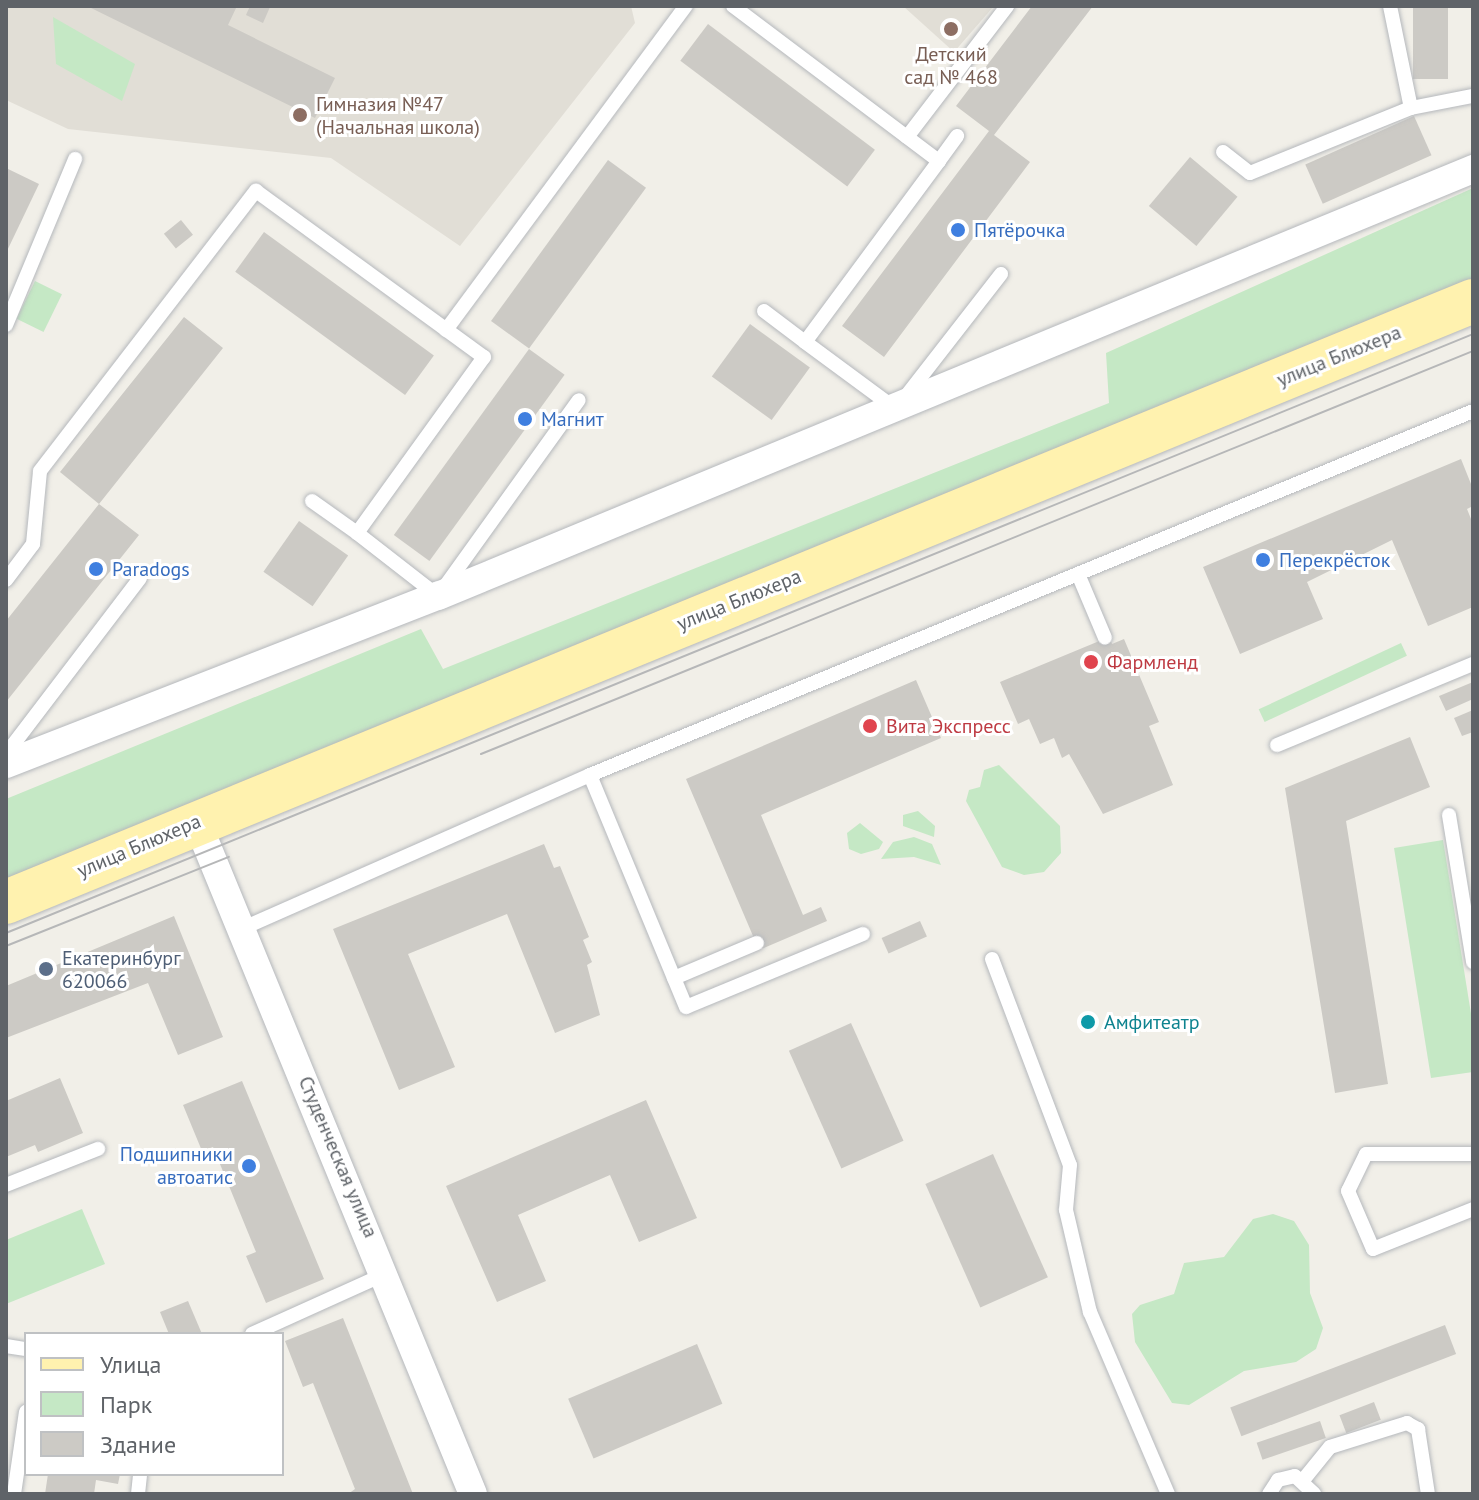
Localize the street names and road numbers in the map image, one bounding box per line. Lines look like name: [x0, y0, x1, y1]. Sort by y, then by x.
street label: улица Блюхера: [1273, 320, 1405, 392]
street label: улица Блюхера: [673, 564, 805, 636]
street label: улица Блюхера: [74, 809, 204, 883]
street label: Студенческая улица: [293, 1073, 383, 1241]

